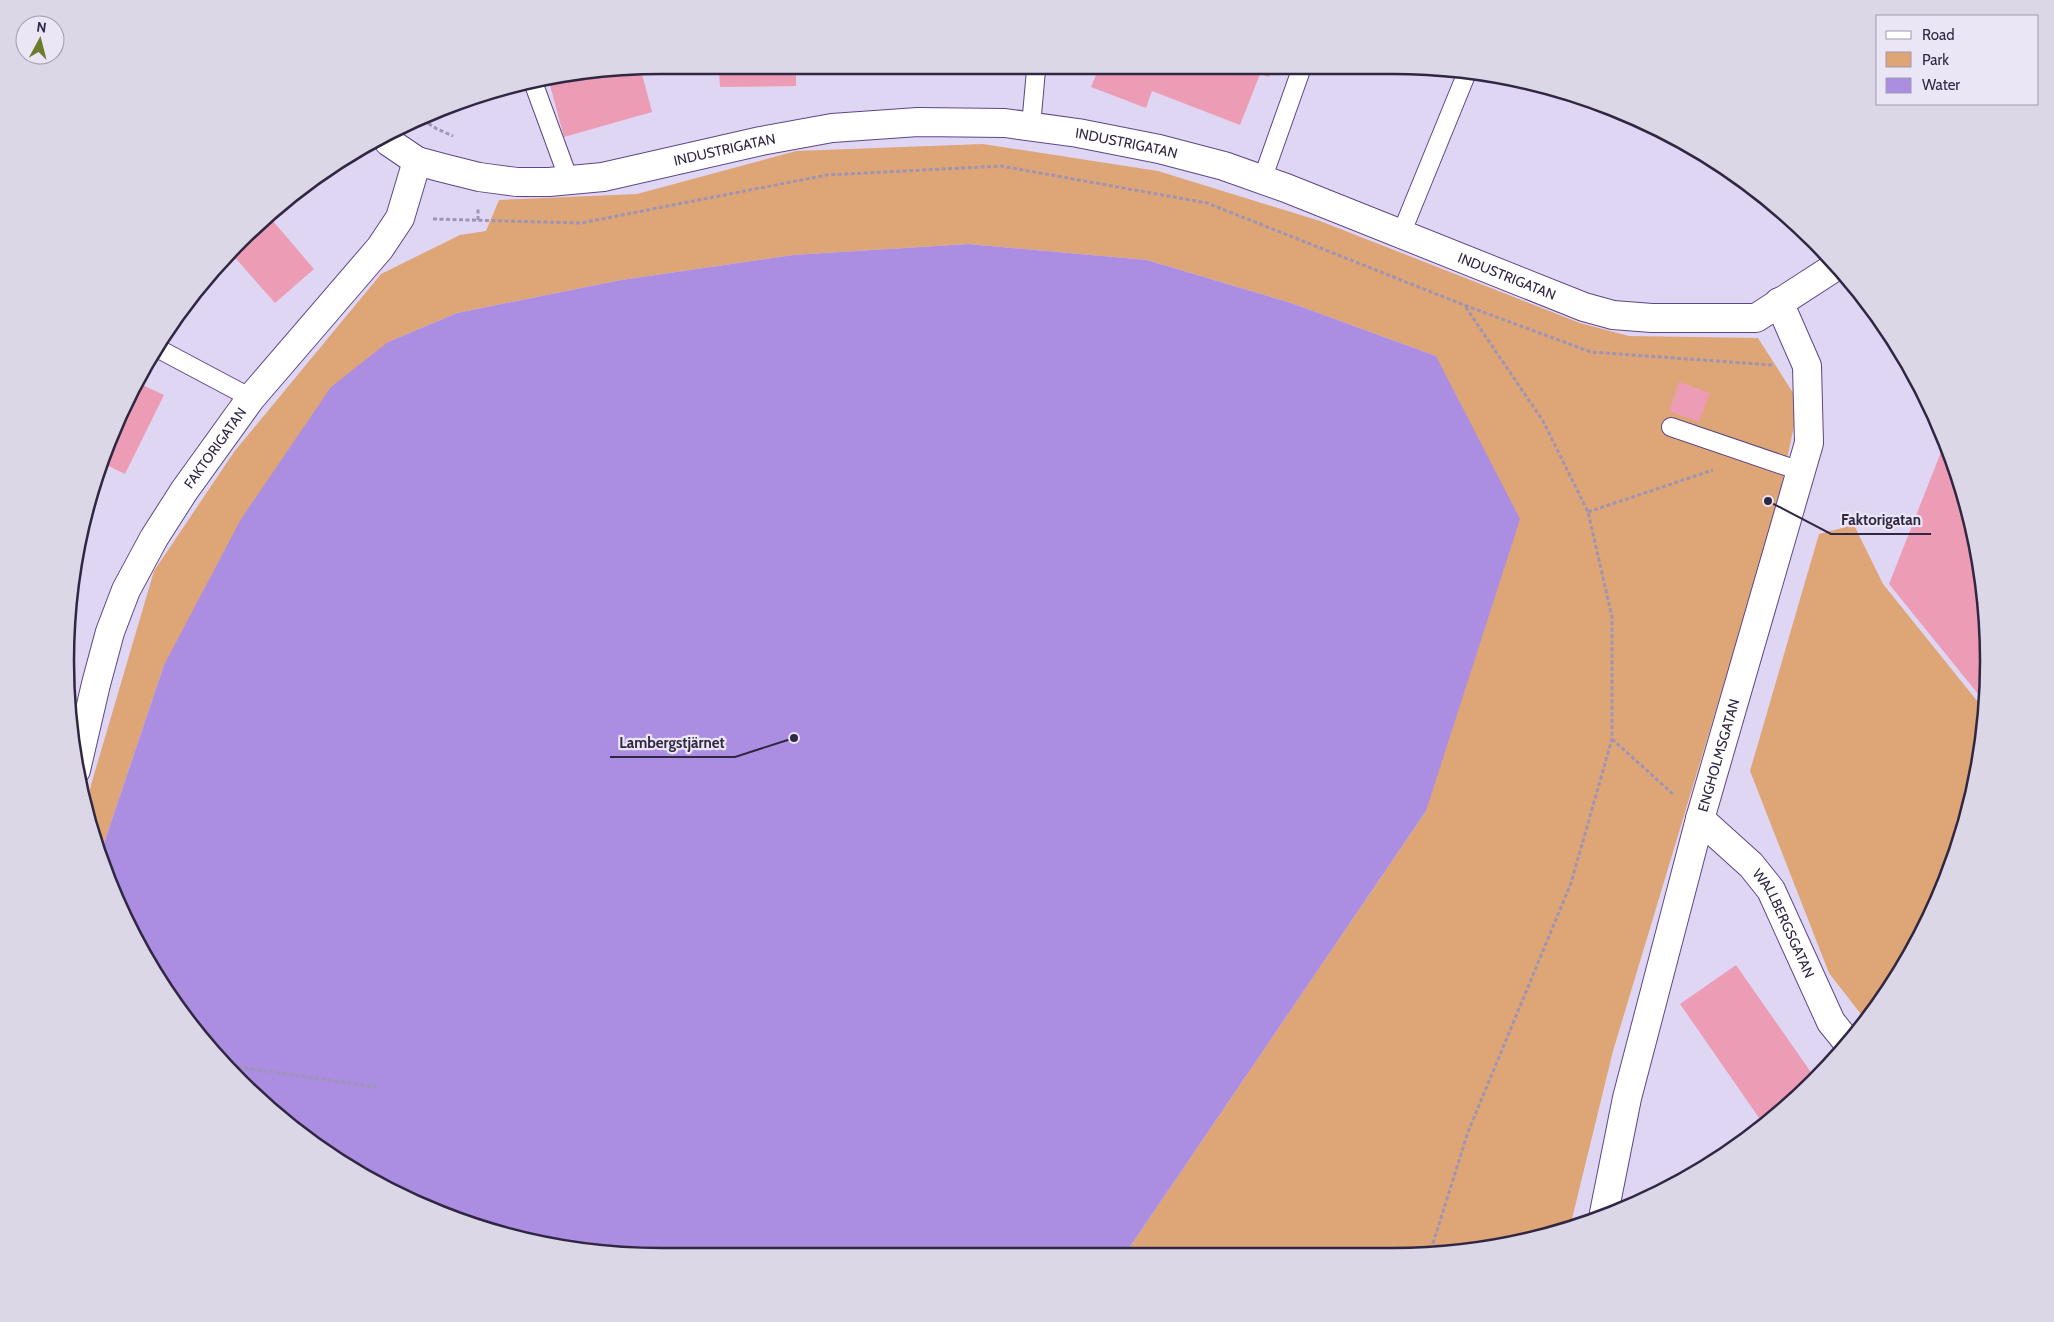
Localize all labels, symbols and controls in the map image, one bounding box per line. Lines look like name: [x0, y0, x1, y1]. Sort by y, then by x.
north arrow: [15, 15, 65, 65]
legend: [1876, 15, 2039, 105]
text: N: [36, 18, 48, 37]
text: Road: [1922, 26, 1955, 44]
text: Park: [1922, 51, 1949, 69]
text: Water: [1922, 76, 1960, 94]
street label: INDUSTRIGATAN: [1074, 124, 1180, 162]
street label: INDUSTRIGATAN: [672, 130, 777, 170]
street label: INDUSTRIGATAN: [1455, 249, 1559, 304]
street label: FAKTORIGATAN: [180, 404, 250, 492]
callout: Faktorigatan: [1831, 504, 1931, 534]
text: Faktorigatan: [1841, 511, 1921, 529]
street label: ENGHOLMSGATAN: [1694, 697, 1743, 814]
callout: Lambergstjärnet: [610, 727, 735, 757]
text: Lambergstjärnet: [619, 734, 725, 752]
street label: WALLBERGSGATAN: [1749, 865, 1819, 981]

